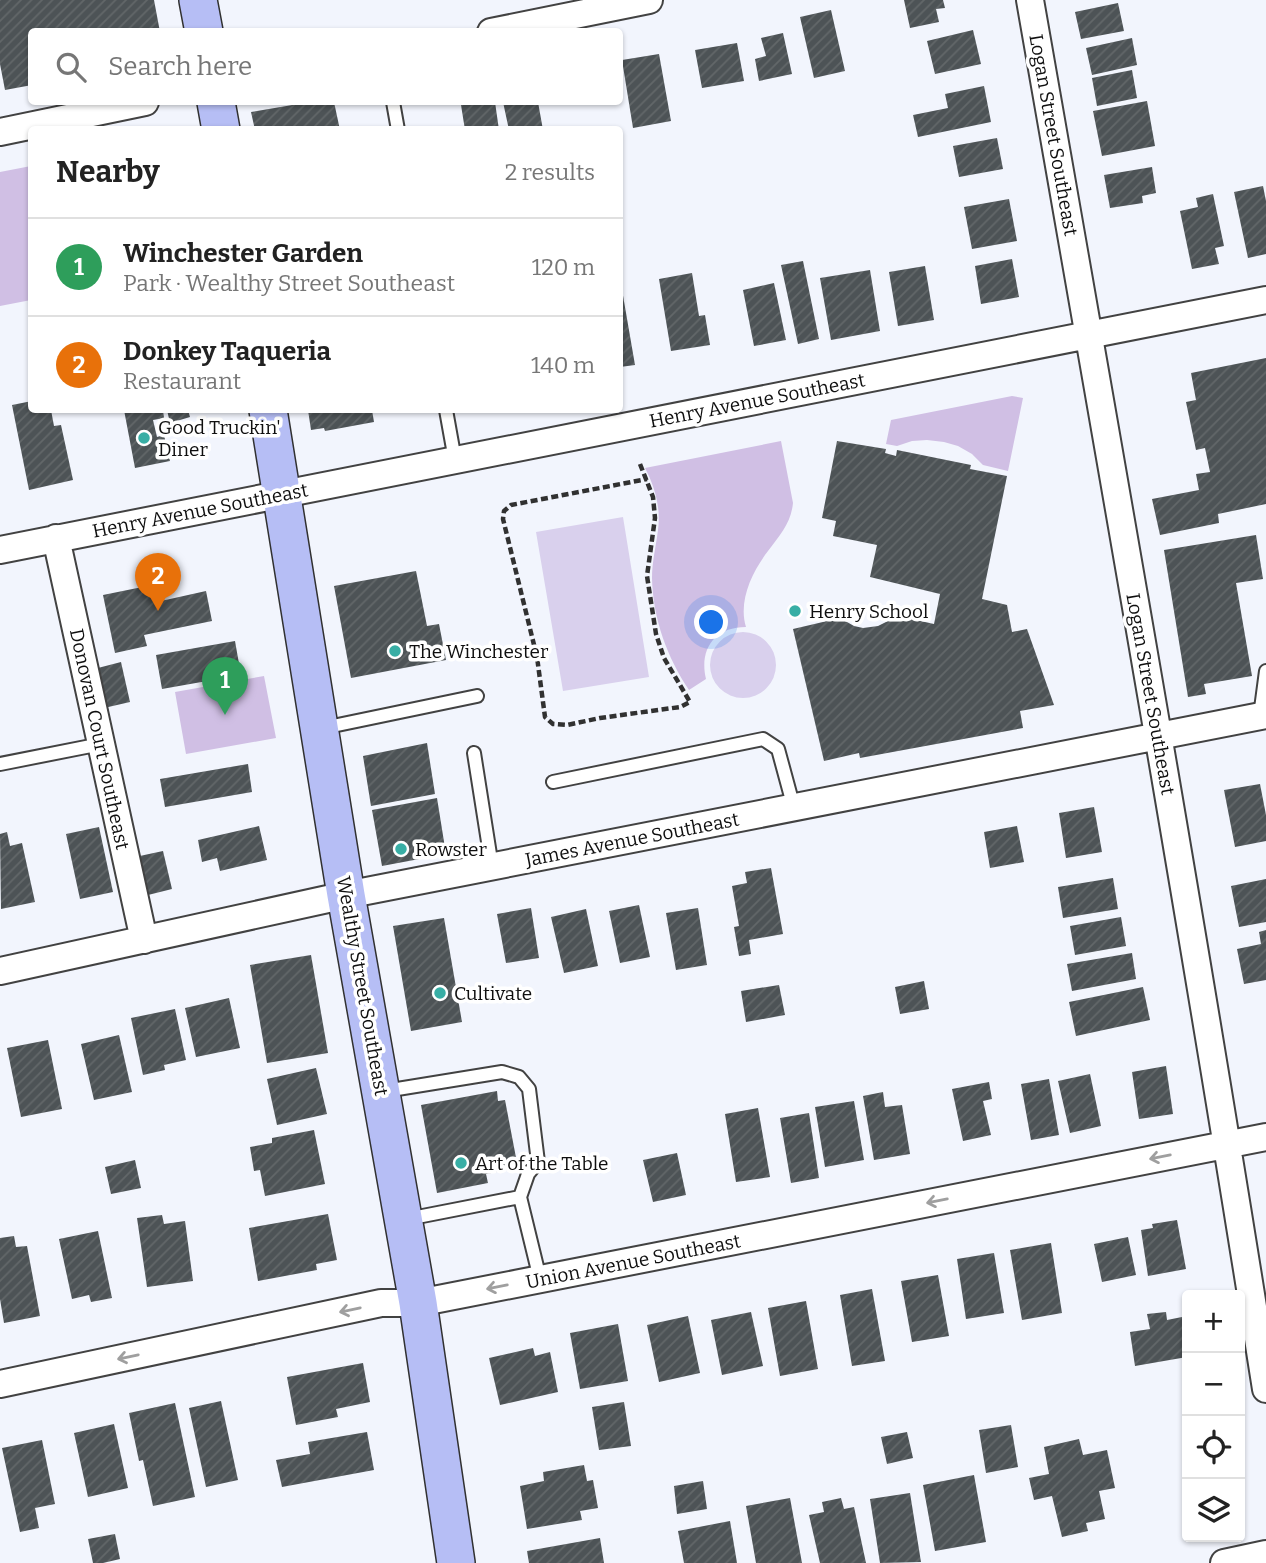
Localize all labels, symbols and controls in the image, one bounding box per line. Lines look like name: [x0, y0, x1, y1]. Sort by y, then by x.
search box: [28, 28, 623, 105]
street label: Logan Street Southeast: [1024, 32, 1083, 238]
icon: search: [52, 48, 90, 86]
text: Search here: [108, 51, 252, 82]
text: Nearby: [56, 154, 160, 190]
text: 2 results: [505, 158, 595, 186]
text: Winchester Garden: [123, 238, 363, 269]
text: 1: [74, 253, 84, 281]
text: 120 m: [532, 253, 595, 281]
text: Park · Wealthy Street Southeast: [123, 269, 455, 297]
text: Donkey Taqueria: [123, 336, 331, 367]
text: 2: [73, 351, 85, 379]
text: 140 m: [531, 351, 595, 379]
text: Restaurant: [123, 367, 241, 395]
street label: Henry Avenue Southeast: [647, 368, 867, 433]
place label: Good Truckin' Diner: [158, 416, 281, 461]
marker: Good Truckin' Diner: [136, 430, 152, 446]
street label: Henry Avenue Southeast: [90, 478, 310, 543]
pin: 2: [135, 553, 181, 611]
street label: Logan Street Southeast: [1121, 591, 1180, 797]
place label: Henry School: [809, 600, 928, 623]
marker: Henry School: [787, 603, 803, 619]
your location: [694, 605, 728, 639]
street label: Donovan Court Southeast: [65, 626, 134, 852]
place label: The Winchester: [409, 640, 549, 663]
marker: The Winchester: [387, 643, 403, 659]
pin: 1: [202, 657, 248, 715]
street label: James Avenue Southeast: [522, 807, 741, 872]
place label: Rowster: [415, 838, 488, 861]
marker: Rowster: [393, 841, 409, 857]
street label: Wealthy Street Southeast: [332, 874, 393, 1098]
place label: Cultivate: [454, 982, 532, 1005]
marker: Cultivate: [432, 985, 448, 1001]
one-way arrow: [1149, 1151, 1172, 1165]
place label: Art of the Table: [475, 1152, 609, 1175]
marker: Art of the Table: [453, 1155, 469, 1171]
one-way arrow: [926, 1195, 949, 1209]
street label: Union Avenue Southeast: [524, 1229, 743, 1294]
one-way arrow: [486, 1281, 509, 1295]
map controls: [1182, 1290, 1245, 1542]
button: +: [1182, 1290, 1245, 1353]
one-way arrow: [339, 1303, 362, 1317]
one-way arrow: [117, 1350, 140, 1364]
button: −: [1182, 1353, 1245, 1416]
button: locate: [1182, 1416, 1245, 1479]
button: layers: [1182, 1479, 1245, 1542]

